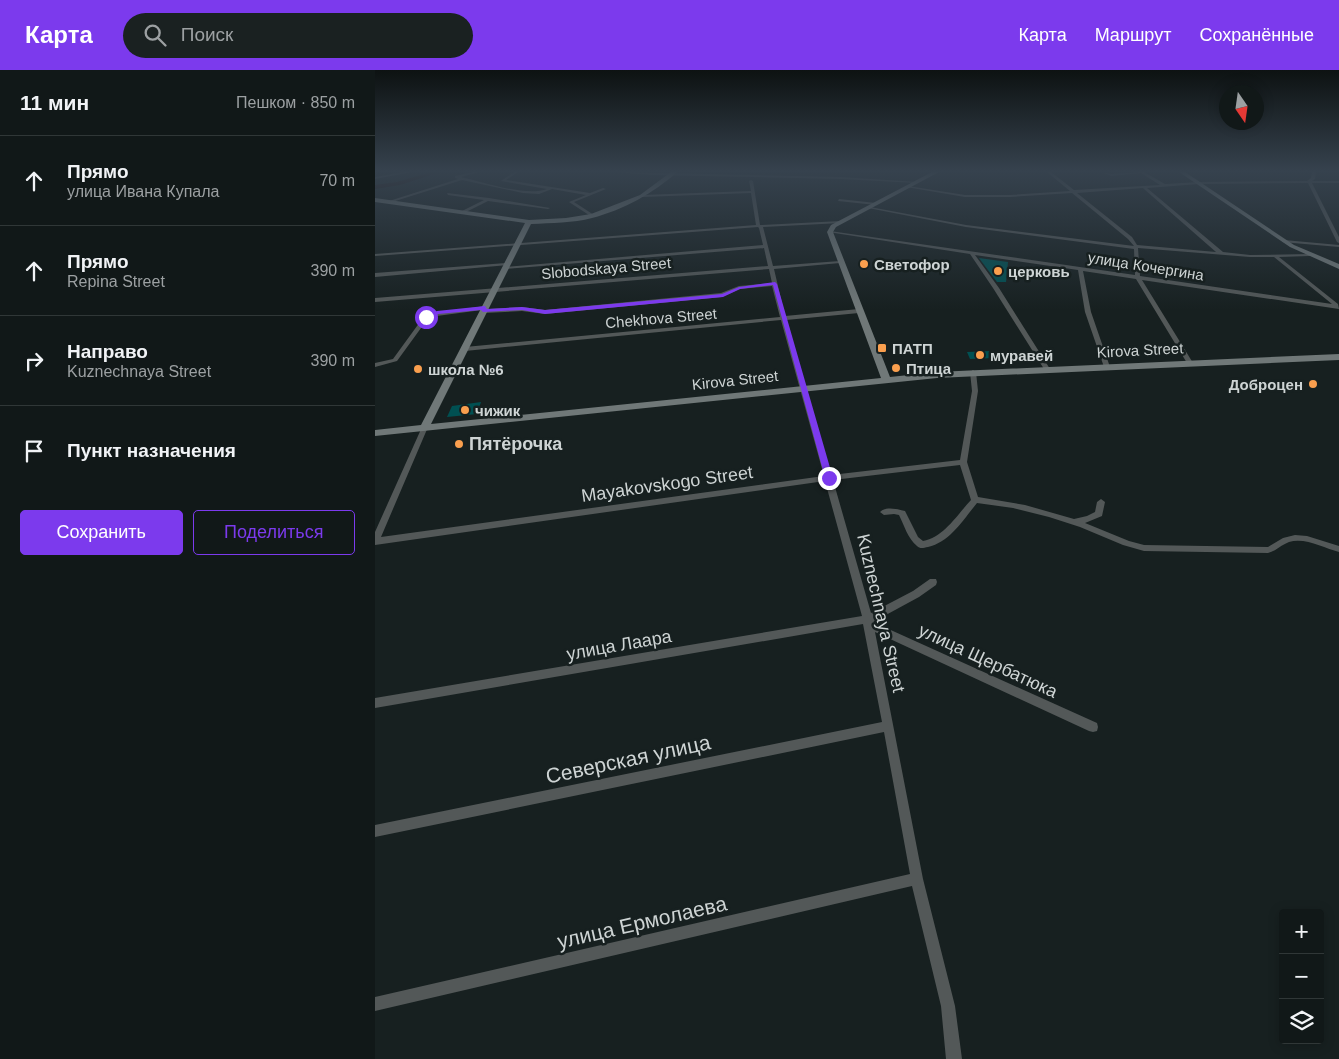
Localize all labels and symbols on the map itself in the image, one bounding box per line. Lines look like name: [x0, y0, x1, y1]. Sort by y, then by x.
north arrow: [1219, 85, 1264, 130]
street label: улица Кочергина: [1087, 248, 1206, 284]
street label: Slobodskaya Street: [540, 254, 672, 282]
place label: Светофор: [874, 256, 950, 273]
marker: Светофор: [858, 258, 870, 270]
place label: церковь: [1008, 263, 1070, 280]
marker: церковь: [992, 265, 1004, 277]
street label: Chekhova Street: [605, 305, 718, 331]
route start: [415, 306, 438, 329]
street label: Kirova Street: [1096, 339, 1185, 361]
place label: ПАТП: [892, 340, 933, 357]
marker: ПАТП: [876, 342, 888, 354]
place label: муравей: [990, 347, 1053, 364]
marker: муравей: [974, 349, 986, 361]
place label: Птица: [906, 360, 952, 377]
place label: школа №6: [428, 361, 504, 378]
marker: Птица: [890, 362, 902, 374]
marker: школа №6: [412, 363, 424, 375]
street label: Kirova Street: [691, 367, 780, 393]
place label: Доброцен: [1229, 376, 1303, 393]
marker: Доброцен: [1307, 378, 1319, 390]
place label: чижик: [475, 402, 521, 419]
marker: чижик: [459, 404, 471, 416]
place label: Пятёрочка: [469, 434, 563, 454]
marker: Пятёрочка: [453, 438, 465, 450]
street label: Mayakovskogo Street: [580, 462, 754, 506]
route end: [818, 467, 841, 490]
street label: Kuznechnaya Street: [853, 532, 909, 694]
street label: улица Щербатюка: [915, 620, 1062, 702]
street label: улица Лаара: [565, 626, 674, 664]
street label: Северская улица: [543, 730, 713, 788]
street label: улица Ермолаева: [555, 891, 729, 953]

